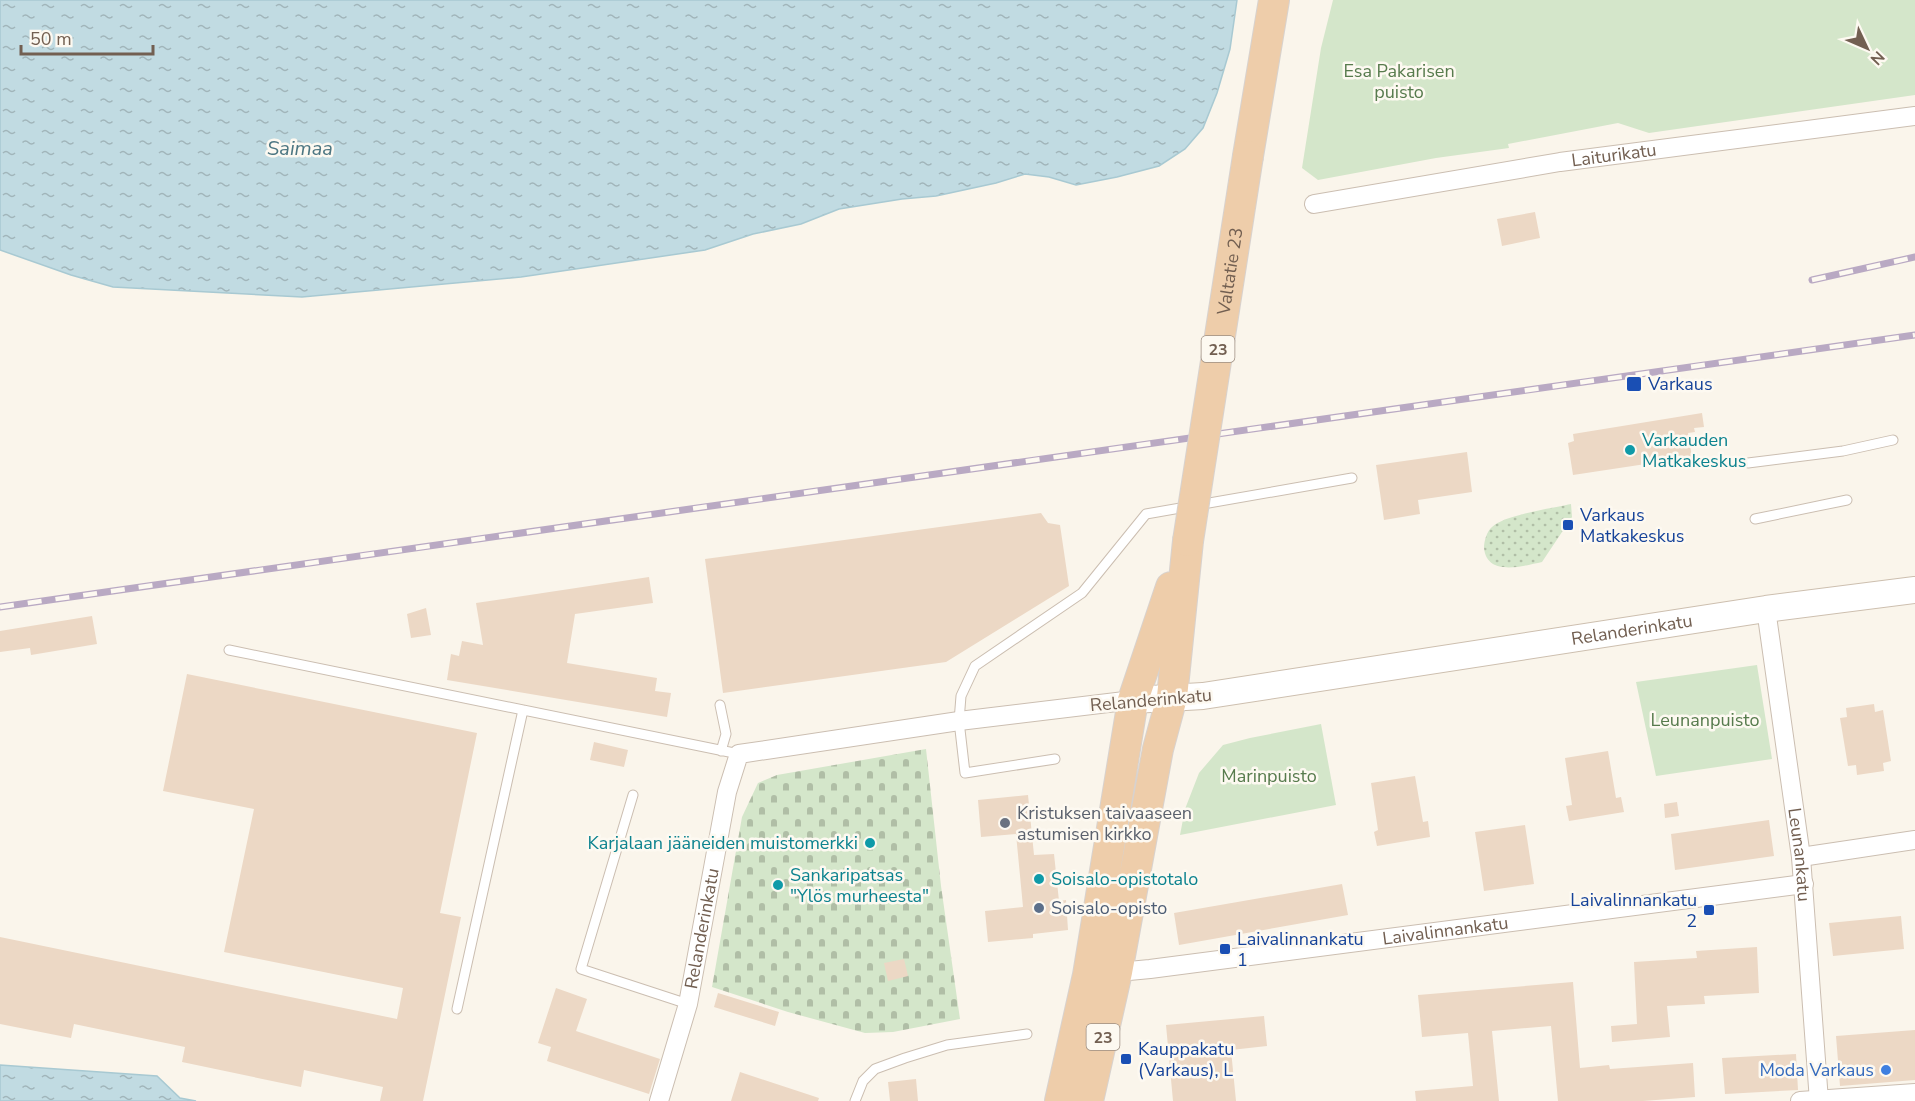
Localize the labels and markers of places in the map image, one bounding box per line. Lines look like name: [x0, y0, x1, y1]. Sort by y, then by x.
place label: Varkaus: [1647, 372, 1713, 396]
marker: Varkaus: [1625, 375, 1643, 393]
place label: Varkauden Matkakeskus: [1641, 428, 1746, 473]
marker: Varkauden Matkakeskus: [1623, 443, 1637, 457]
place label: Varkaus Matkakeskus: [1579, 503, 1684, 548]
marker: Varkaus Matkakeskus: [1561, 518, 1575, 532]
place label: Kristuksen taivaaseen astumisen kirkko: [1017, 801, 1192, 846]
marker: Kristuksen taivaaseen astumisen kirkko: [998, 816, 1012, 830]
place label: Karjalaan jääneiden muistomerkki: [587, 831, 858, 855]
marker: Karjalaan jääneiden muistomerkki: [863, 836, 877, 850]
place label: Sankaripatsas "Ylös murheesta": [790, 863, 929, 908]
place label: Soisalo-opistotalo: [1051, 867, 1198, 891]
marker: Soisalo-opistotalo: [1032, 872, 1046, 886]
marker: Sankaripatsas "Ylös murheesta": [771, 878, 785, 892]
place label: Laivalinnankatu 2: [1570, 888, 1697, 933]
place label: Soisalo-opisto: [1051, 896, 1167, 920]
marker: Soisalo-opisto: [1032, 901, 1046, 915]
marker: Laivalinnankatu 2: [1702, 903, 1716, 917]
place label: Laivalinnankatu 1: [1237, 927, 1364, 972]
marker: Laivalinnankatu 1: [1218, 942, 1232, 956]
place label: Kauppakatu (Varkaus), L: [1138, 1037, 1234, 1082]
marker: Kauppakatu (Varkaus), L: [1119, 1052, 1133, 1066]
place label: Moda Varkaus: [1759, 1058, 1874, 1082]
marker: Moda Varkaus: [1879, 1063, 1893, 1077]

